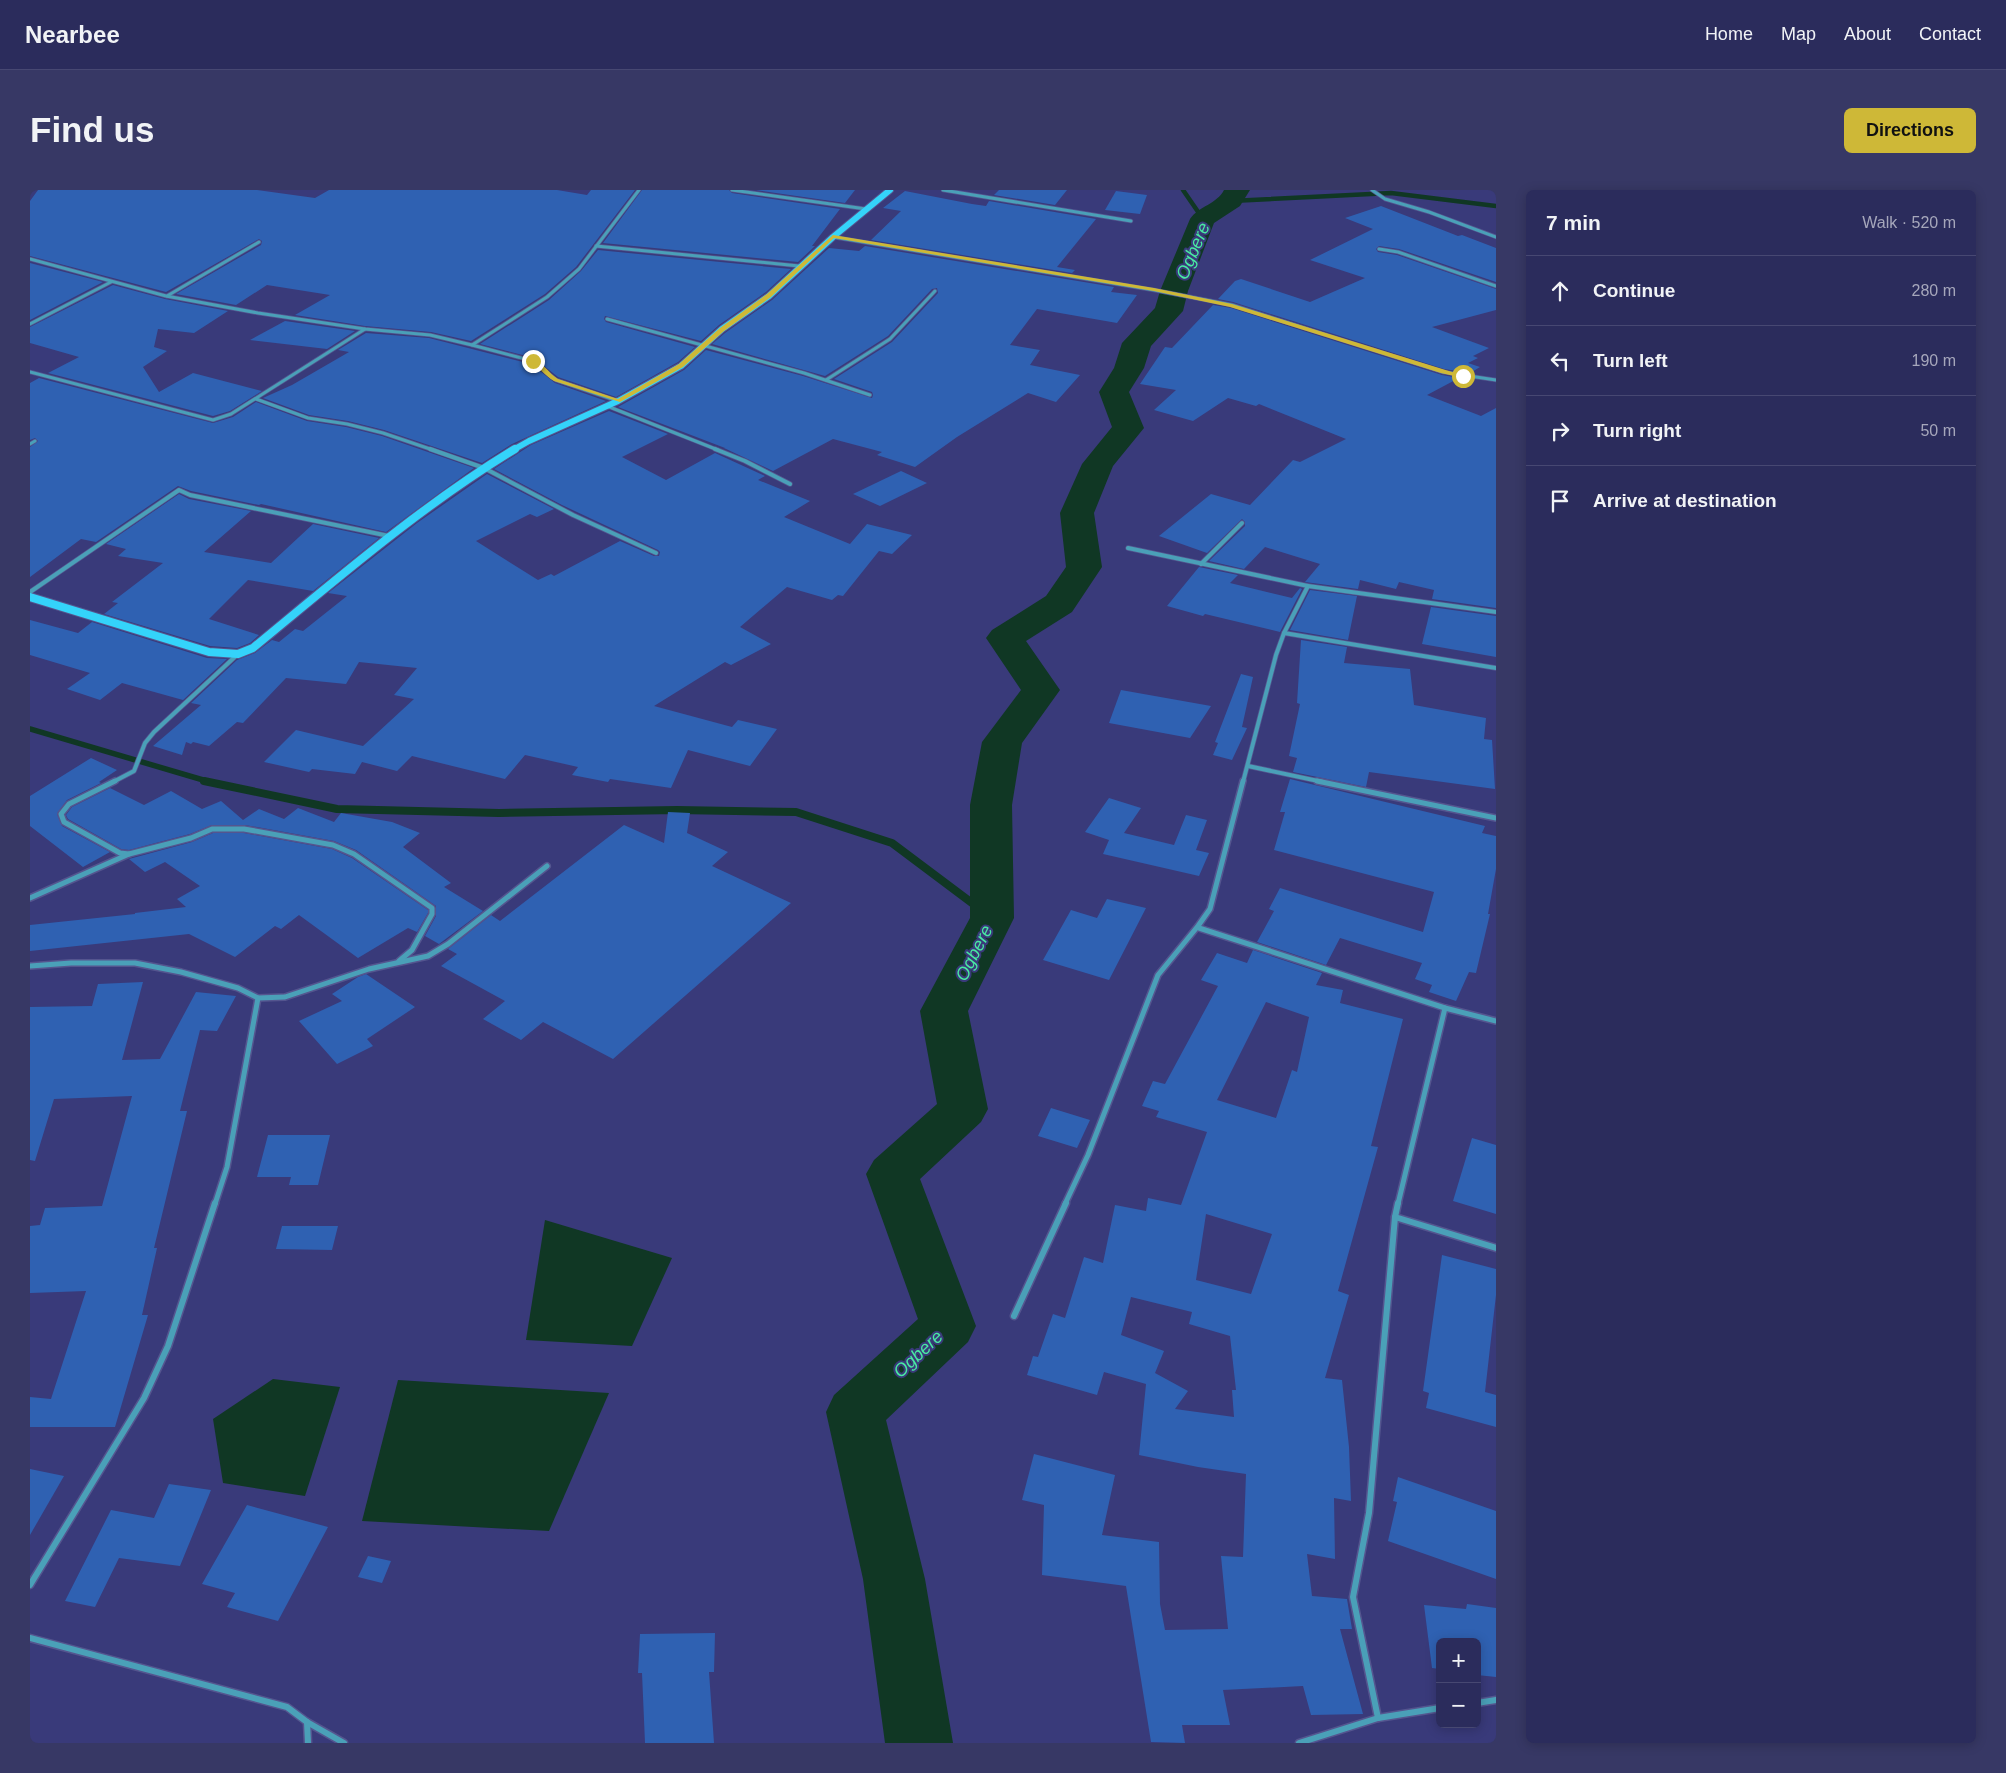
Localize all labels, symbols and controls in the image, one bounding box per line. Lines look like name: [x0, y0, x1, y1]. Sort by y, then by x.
text: Nearbee: [25, 21, 120, 48]
text: Home: [1705, 24, 1753, 44]
text: Map: [1781, 24, 1816, 44]
text: About: [1844, 24, 1891, 44]
text: Contact: [1919, 24, 1981, 44]
button: Directions: [1844, 108, 1976, 153]
text: Find us: [30, 110, 154, 149]
text: 7 min: [1546, 211, 1601, 234]
text: Walk · 520 m: [1862, 214, 1956, 231]
water label: Ogbere: [1172, 219, 1214, 283]
icon: ahead: [1546, 277, 1574, 305]
text: Continue: [1593, 280, 1675, 301]
text: 280 m: [1912, 282, 1956, 299]
icon: left: [1546, 347, 1574, 375]
route end: [522, 350, 545, 373]
text: Turn left: [1593, 350, 1668, 371]
text: 190 m: [1912, 352, 1956, 369]
route start: [1452, 365, 1475, 388]
icon: right: [1546, 417, 1574, 445]
text: Turn right: [1593, 420, 1681, 441]
text: 50 m: [1920, 422, 1956, 439]
icon: arrive: [1546, 487, 1574, 515]
text: Arrive at destination: [1593, 490, 1777, 511]
water label: Ogbere: [951, 922, 997, 984]
water label: Ogbere: [889, 1326, 947, 1382]
map controls: [1436, 1638, 1481, 1728]
button: +: [1436, 1638, 1481, 1683]
button: −: [1436, 1683, 1481, 1728]

